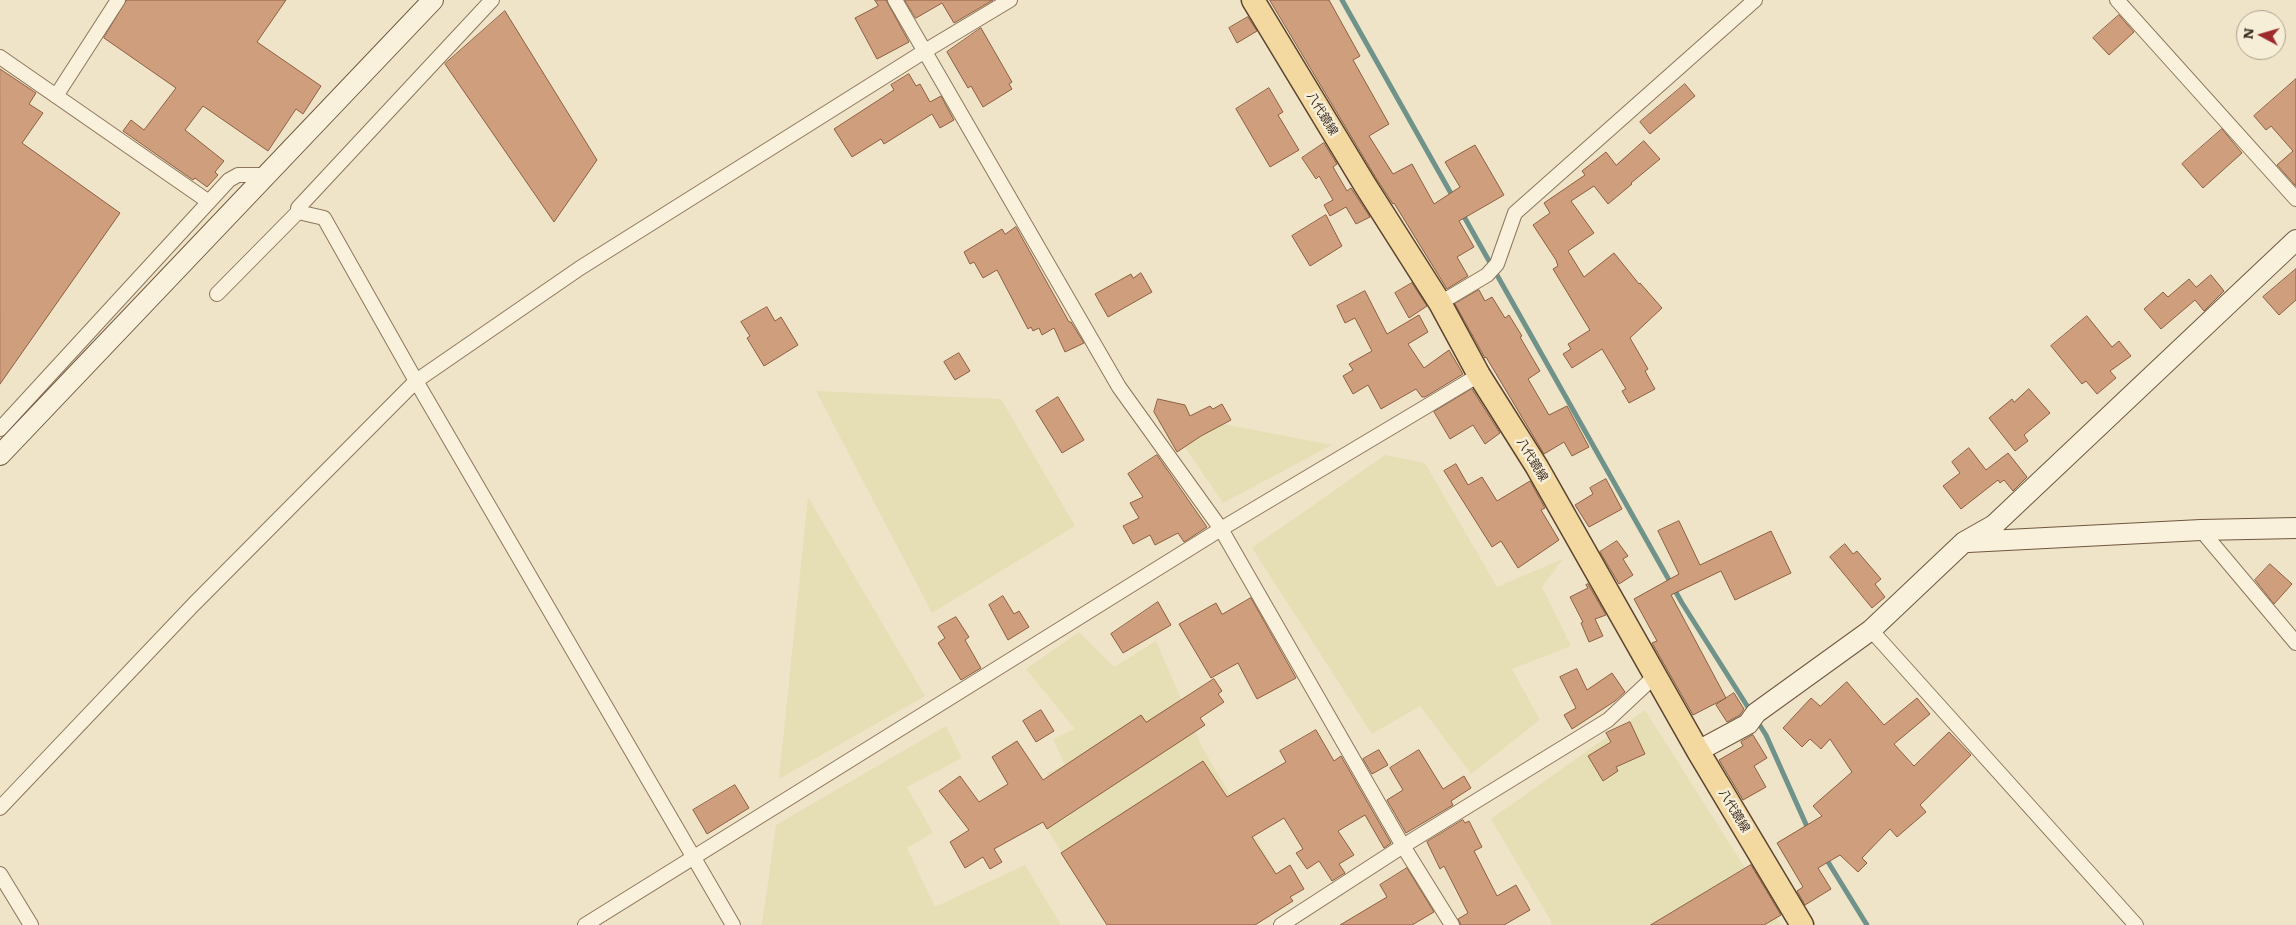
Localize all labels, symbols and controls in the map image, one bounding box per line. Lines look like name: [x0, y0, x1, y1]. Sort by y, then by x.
north arrow: [2236, 10, 2286, 60]
text: N: [2237, 27, 2258, 40]
street label: 八代鏡線: [1303, 90, 1341, 138]
street label: 八代鏡線: [1513, 436, 1551, 484]
street label: 八代鏡線: [1715, 787, 1753, 835]

